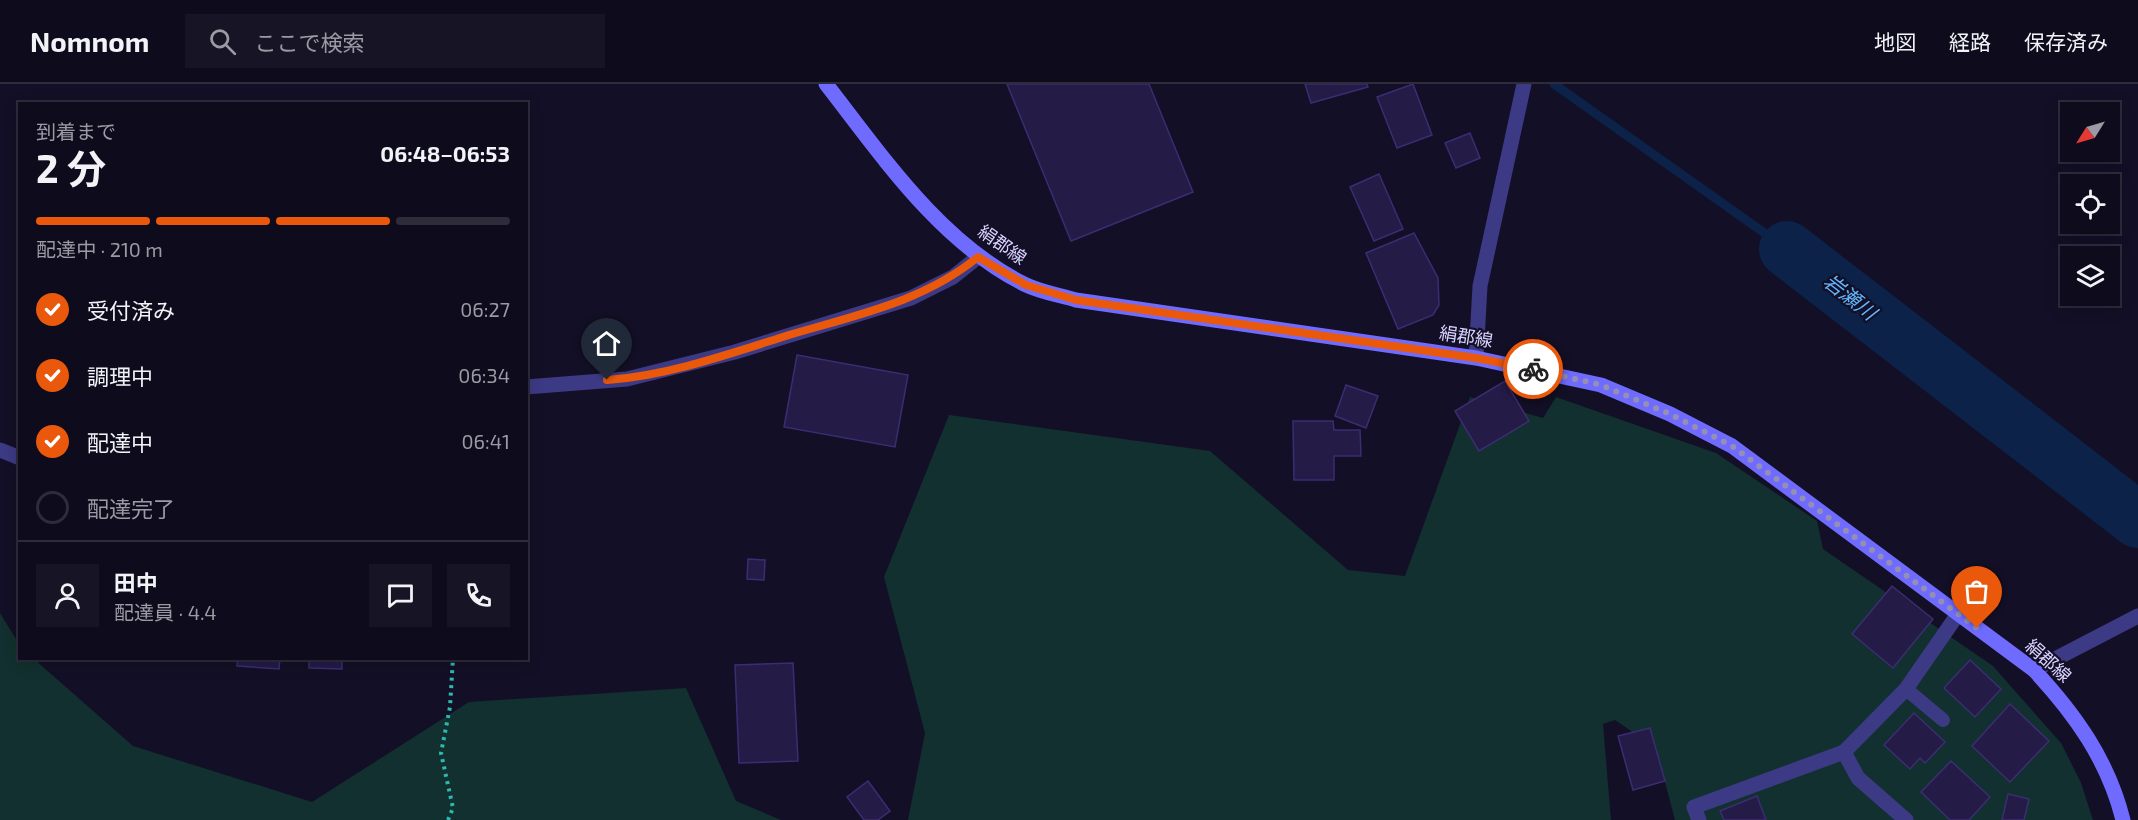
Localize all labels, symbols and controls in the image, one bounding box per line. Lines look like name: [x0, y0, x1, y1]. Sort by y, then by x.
search box: [185, 14, 605, 68]
text: Nomnom: [30, 24, 149, 58]
icon: search: [206, 25, 239, 58]
text: ここで検索: [254, 29, 364, 55]
text: 地図: [1874, 29, 1916, 54]
text: 経路: [1949, 29, 1991, 54]
text: 保存済み: [2024, 29, 2108, 54]
north arrow: [2060, 102, 2120, 162]
map controls: [2060, 102, 2120, 306]
text: 到着まで: [36, 119, 116, 143]
text: 06:48–06:53: [380, 140, 510, 166]
text: 2 分: [36, 144, 106, 191]
button: locate: [2060, 174, 2120, 234]
street label: 絹郡線: [974, 220, 1031, 269]
text: 配達中 · 210 m: [36, 237, 163, 261]
button: layers: [2060, 246, 2120, 306]
water label: 岩瀬川: [1820, 268, 1883, 325]
icon: check: [36, 293, 69, 326]
text: 受付済み: [87, 297, 175, 323]
text: 06:27: [460, 297, 510, 321]
pin: [581, 318, 632, 380]
street label: 絹郡線: [1438, 321, 1495, 351]
icon: home: [590, 327, 623, 360]
courier: [1503, 339, 1563, 399]
icon: bike: [1517, 353, 1550, 386]
icon: check: [36, 359, 69, 392]
text: 調理中: [87, 363, 153, 389]
text: 06:34: [458, 363, 510, 387]
icon: check: [36, 425, 69, 458]
text: 配達中: [87, 429, 153, 455]
text: 06:41: [462, 429, 510, 453]
text: 配達完了: [87, 495, 175, 521]
button: person: [36, 564, 99, 627]
button: chat: [369, 564, 432, 627]
button: phone: [447, 564, 510, 627]
pin: [1951, 566, 2002, 628]
text: 田中: [114, 569, 158, 595]
icon: bag: [1960, 575, 1993, 608]
text: 配達員 · 4.4: [114, 600, 217, 624]
street label: 絹郡線: [2021, 634, 2076, 686]

